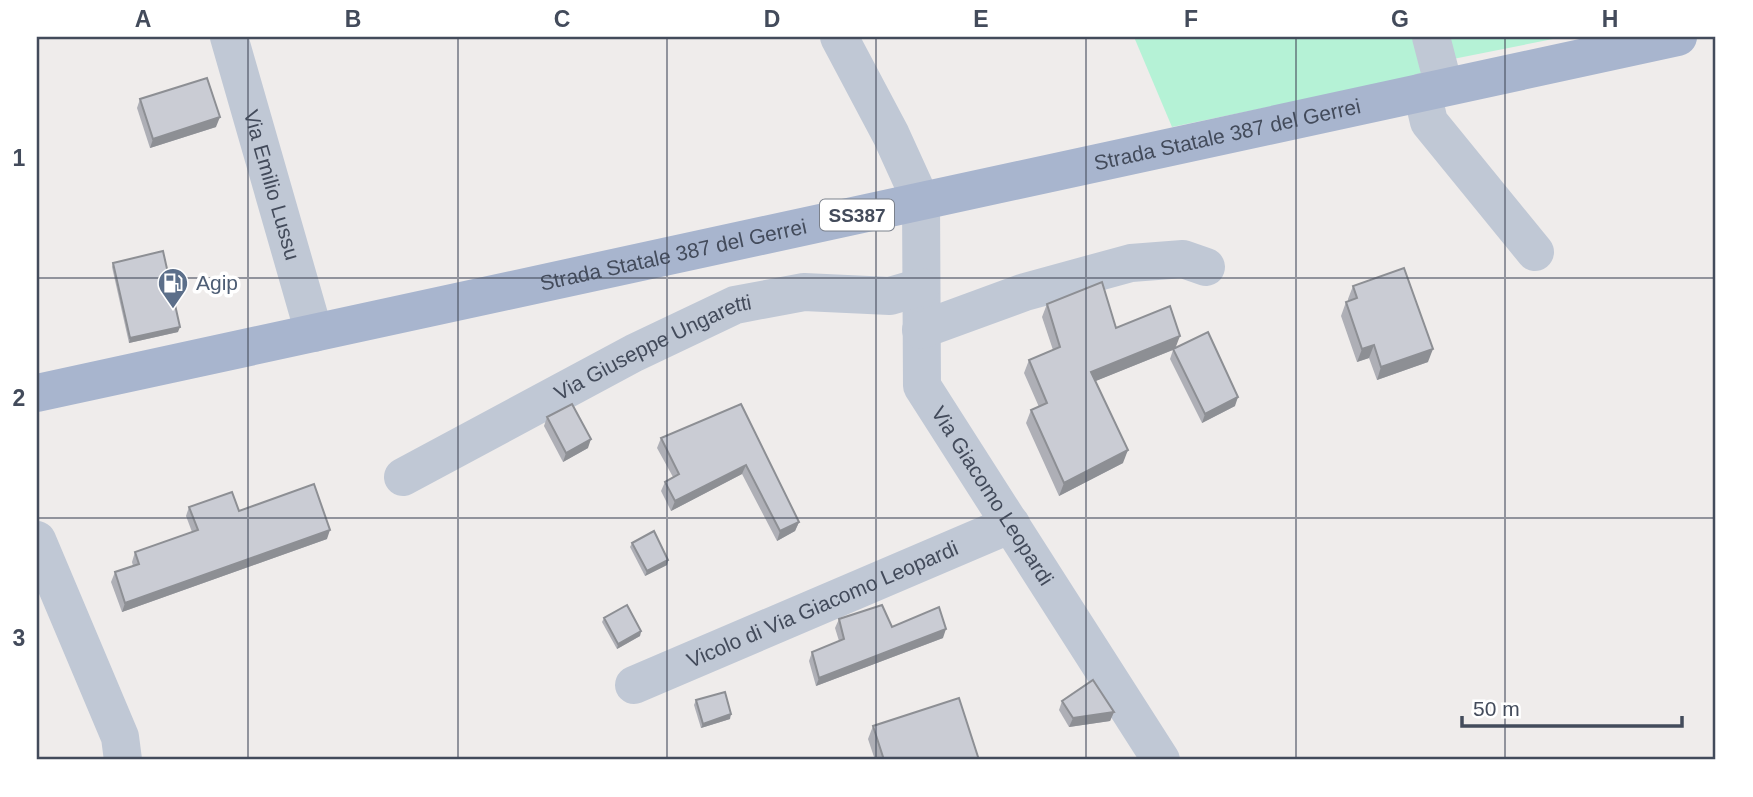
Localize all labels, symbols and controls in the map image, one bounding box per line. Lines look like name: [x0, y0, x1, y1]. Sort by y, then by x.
text: A: [135, 6, 151, 32]
text: B: [345, 6, 361, 32]
text: C: [554, 6, 570, 32]
text: D: [764, 6, 780, 32]
text: E: [973, 6, 989, 32]
text: F: [1184, 6, 1198, 32]
text: G: [1391, 6, 1409, 32]
text: H: [1602, 6, 1618, 32]
street label: Strada Statale 387 del Gerrei: [1092, 94, 1363, 174]
street label: Via Emilio Lussu: [240, 107, 304, 263]
text: 1: [13, 145, 26, 171]
road number: SS387: [820, 200, 894, 230]
street label: Strada Statale 387 del Gerrei: [538, 214, 809, 295]
fuel station icon: Agip: [156, 266, 190, 310]
place label: Agip: [196, 271, 238, 294]
street label: Via Giuseppe Ungaretti: [550, 290, 753, 405]
text: 2: [13, 385, 25, 411]
street label: Via Giacomo Leopardi: [927, 402, 1058, 589]
street label: Vicolo di Via Giacomo Leopardi: [683, 536, 961, 672]
text: 3: [13, 625, 25, 651]
scale bar: [1462, 685, 1683, 729]
text: 50 m: [1473, 697, 1520, 720]

